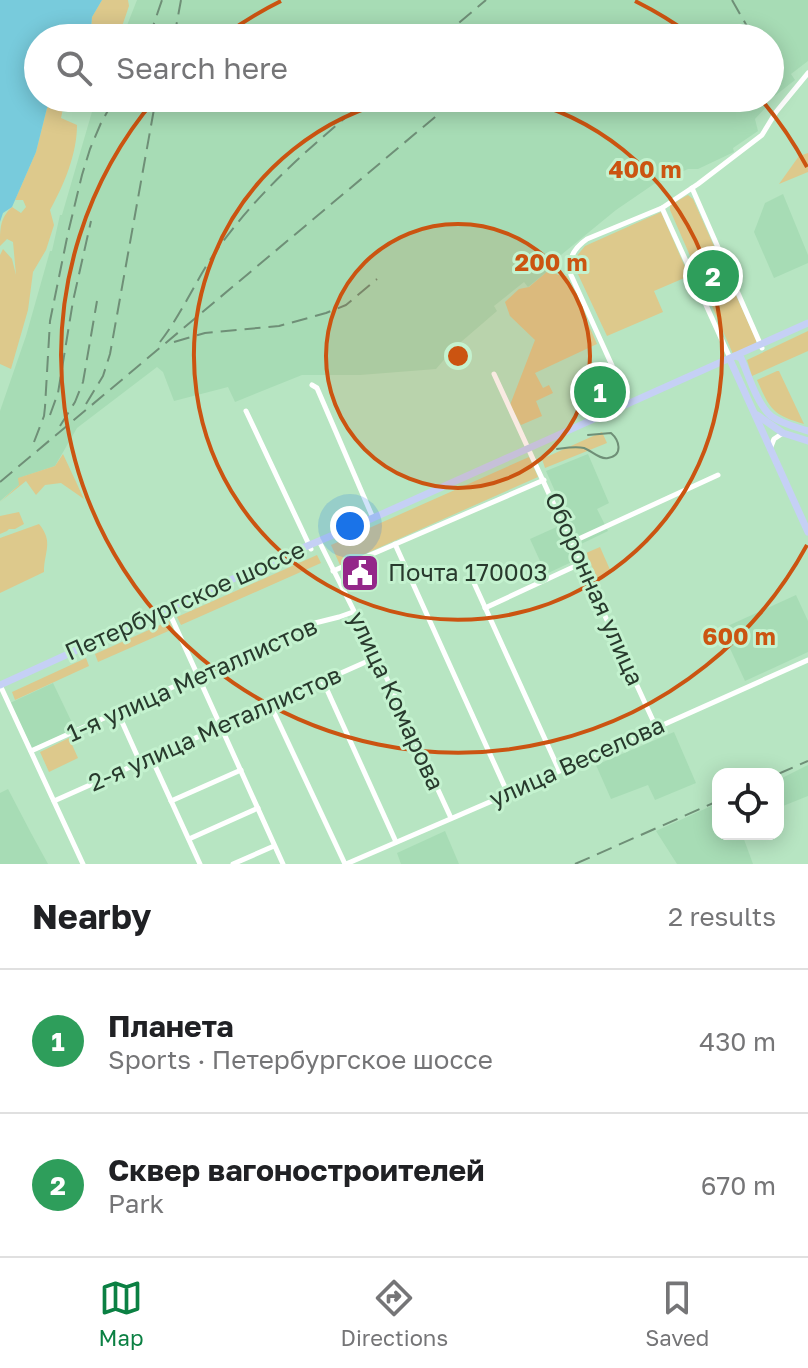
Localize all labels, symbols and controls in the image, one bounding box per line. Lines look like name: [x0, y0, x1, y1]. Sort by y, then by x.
search box: [24, 24, 784, 112]
icon: search: [52, 46, 96, 90]
text: Search here: [116, 50, 288, 86]
text: 400 m: [608, 154, 682, 183]
pin: 2: [687, 246, 739, 306]
text: 200 m: [515, 247, 587, 276]
centre of rings: [444, 342, 472, 370]
pin: 1: [574, 362, 626, 422]
street label: Оборонная улица: [540, 487, 651, 690]
your location: [330, 506, 370, 546]
street label: Петербургское шоссе: [60, 534, 309, 666]
public building icon: Почта 170003: [339, 552, 381, 594]
place label: Почта 170003: [388, 557, 548, 586]
street label: улица Комарова: [343, 606, 452, 794]
street label: 1-я улица Металлистов: [62, 610, 321, 747]
text: 600 m: [702, 621, 776, 650]
street label: 2-я улица Металлистов: [84, 659, 345, 796]
street label: улица Веселова: [484, 709, 668, 812]
map controls: [712, 768, 784, 840]
button: locate: [712, 768, 784, 840]
text: Nearby: [32, 896, 152, 936]
text: 2 results: [668, 901, 776, 932]
text: Планета: [108, 1008, 234, 1044]
text: 1: [51, 1026, 65, 1057]
text: 430 m: [699, 1026, 776, 1057]
text: Sports · Петербургское шоссе: [108, 1044, 493, 1075]
text: Сквер вагоностроителей: [108, 1152, 485, 1188]
text: 2: [50, 1170, 66, 1201]
text: 670 m: [701, 1170, 776, 1201]
text: Park: [108, 1188, 164, 1219]
tab: Map: [99, 1276, 143, 1351]
tab: Directions: [341, 1276, 448, 1351]
tab: Saved: [645, 1276, 709, 1351]

